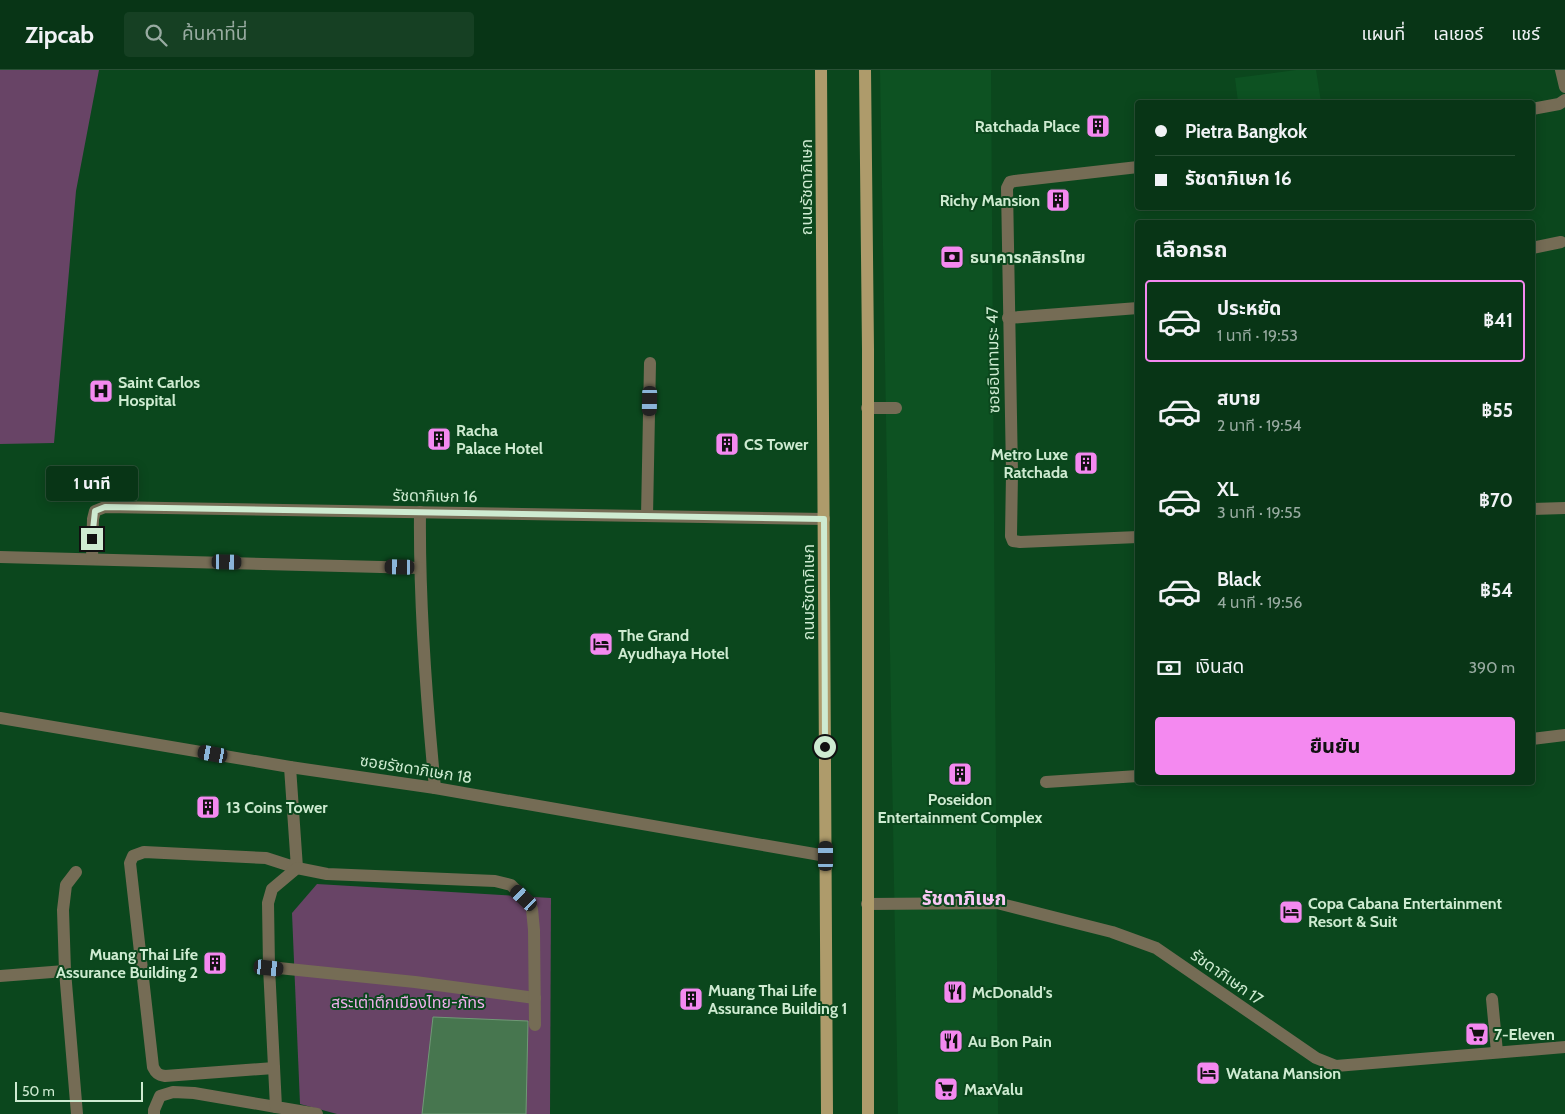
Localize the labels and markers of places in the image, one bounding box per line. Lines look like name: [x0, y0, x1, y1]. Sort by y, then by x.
building icon: Ratchada Place: [1085, 113, 1111, 139]
place label: Ratchada Place: [975, 117, 1080, 136]
building icon: Richy Mansion: [1045, 187, 1071, 213]
place label: Richy Mansion: [940, 191, 1040, 210]
bank icon: ธนาคารกสิกรไทย: [939, 244, 965, 270]
place label: ธนาคารกสิกรไทย: [970, 248, 1086, 267]
place label: Saint Carlos Hospital: [118, 373, 200, 410]
hospital icon: Saint Carlos Hospital: [88, 378, 114, 404]
place label: Racha Palace Hotel: [456, 421, 543, 458]
building icon: Racha Palace Hotel: [426, 426, 452, 452]
building icon: CS Tower: [714, 431, 740, 457]
place label: CS Tower: [744, 435, 809, 454]
place label: Metro Luxe Ratchada: [991, 445, 1068, 482]
building icon: Metro Luxe Ratchada: [1073, 450, 1099, 476]
place label: The Grand Ayudhaya Hotel: [618, 626, 729, 663]
hotel icon: The Grand Ayudhaya Hotel: [588, 631, 614, 657]
building icon: Poseidon Entertainment Complex: [947, 761, 973, 787]
place label: Poseidon Entertainment Complex: [878, 790, 1043, 827]
building icon: 13 Coins Tower: [195, 794, 221, 820]
place label: 13 Coins Tower: [226, 798, 328, 817]
place label: Copa Cabana Entertainment Resort & Suit: [1308, 894, 1502, 931]
hotel icon: Copa Cabana Entertainment Resort & Suit: [1278, 899, 1304, 925]
place label: Muang Thai Life Assurance Building 2: [56, 945, 198, 982]
building icon: Muang Thai Life Assurance Building 2: [202, 950, 228, 976]
restaurant icon: McDonald's: [942, 979, 968, 1005]
place label: Muang Thai Life Assurance Building 1: [708, 981, 847, 1018]
place label: McDonald's: [972, 983, 1053, 1002]
building icon: Muang Thai Life Assurance Building 1: [678, 986, 704, 1012]
supermarket icon: 7-Eleven: [1464, 1021, 1490, 1047]
place label: 7-Eleven: [1494, 1025, 1555, 1044]
restaurant icon: Au Bon Pain: [938, 1028, 964, 1054]
place label: Au Bon Pain: [968, 1032, 1052, 1051]
hotel icon: Watana Mansion: [1195, 1060, 1221, 1086]
place label: Watana Mansion: [1226, 1064, 1341, 1083]
supermarket icon: MaxValu: [933, 1076, 959, 1102]
place label: MaxValu: [964, 1080, 1023, 1099]

